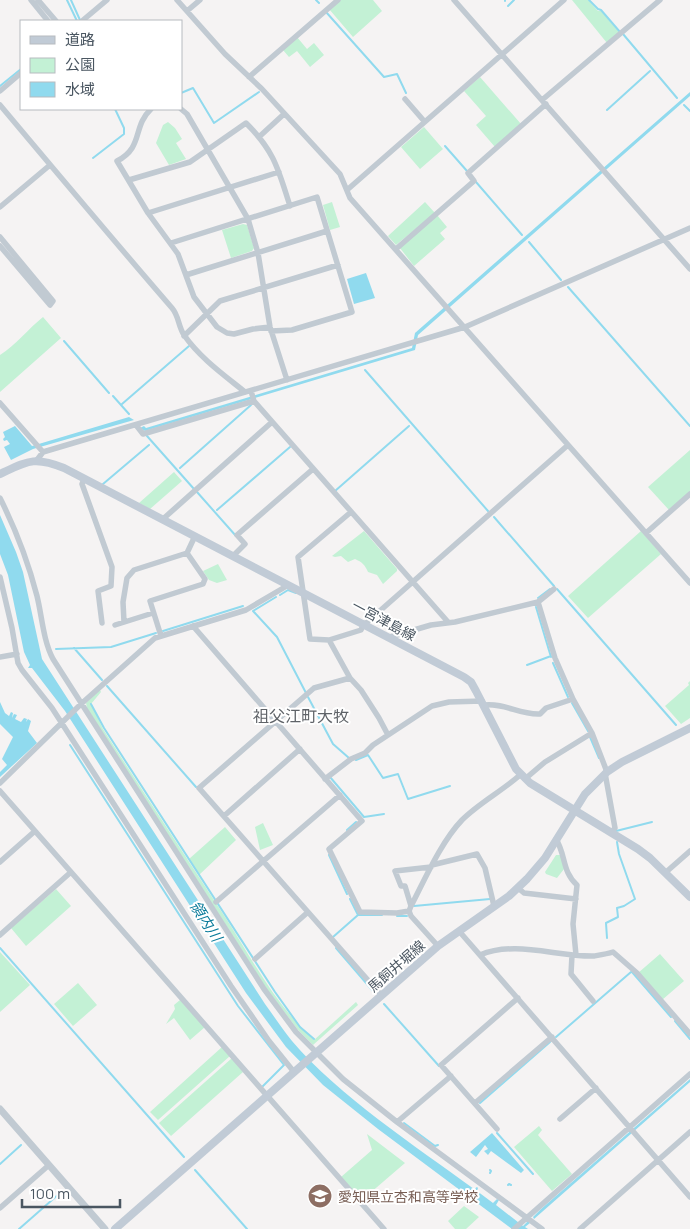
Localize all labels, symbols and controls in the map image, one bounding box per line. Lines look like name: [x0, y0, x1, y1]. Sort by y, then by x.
legend: [20, 20, 182, 110]
text: 道路: [65, 29, 95, 50]
text: 公園: [65, 54, 95, 75]
text: 水域: [65, 79, 95, 100]
street label: 一宮津島線: [349, 595, 419, 645]
district label: 祖父江町大牧: [253, 705, 349, 727]
water label: 領内川: [185, 896, 228, 947]
street label: 馬飼井堀線: [363, 936, 429, 996]
scale bar: [22, 1176, 120, 1208]
text: 100 m: [30, 1183, 70, 1204]
school or university icon: 愛知県立杏和高等学校: [307, 1183, 333, 1209]
place label: 愛知県立杏和高等学校: [338, 1187, 478, 1206]

